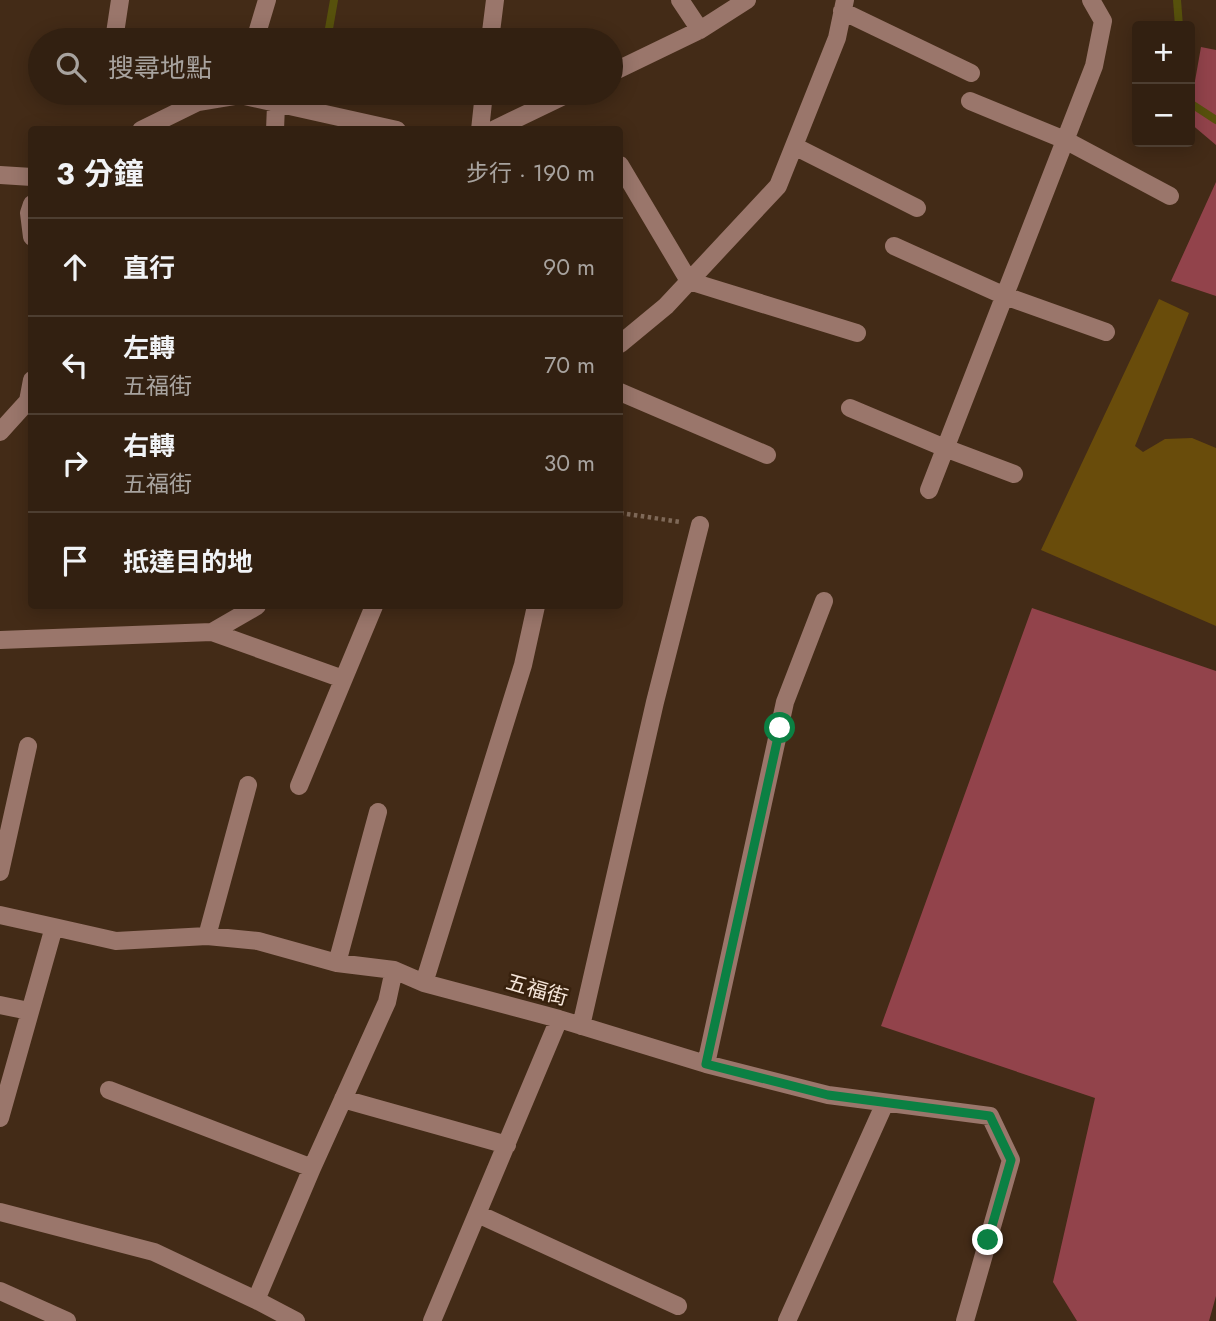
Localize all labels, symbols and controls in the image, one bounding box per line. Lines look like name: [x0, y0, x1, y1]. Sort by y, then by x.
map controls: [1132, 21, 1195, 147]
button: +: [1132, 21, 1195, 84]
search box: [28, 28, 623, 105]
icon: search: [52, 48, 90, 86]
text: 搜尋地點: [108, 49, 212, 87]
button: −: [1132, 84, 1195, 147]
text: 3 分鐘: [56, 152, 144, 195]
text: 步行 · 190 m: [466, 156, 595, 190]
icon: ahead: [56, 248, 94, 286]
text: 直行: [123, 249, 175, 287]
text: 90 m: [543, 250, 595, 284]
text: 左轉: [123, 329, 175, 367]
icon: left: [56, 346, 94, 384]
text: 70 m: [544, 348, 595, 382]
text: 五福街: [123, 369, 192, 403]
text: 右轉: [123, 427, 175, 465]
icon: right: [56, 444, 94, 482]
text: 30 m: [544, 446, 595, 480]
text: 五福街: [123, 467, 192, 501]
icon: arrive: [56, 542, 94, 580]
text: 抵達目的地: [123, 543, 253, 581]
route start: [764, 712, 795, 743]
street label: 五福街: [503, 967, 571, 1013]
route end: [972, 1224, 1003, 1255]

